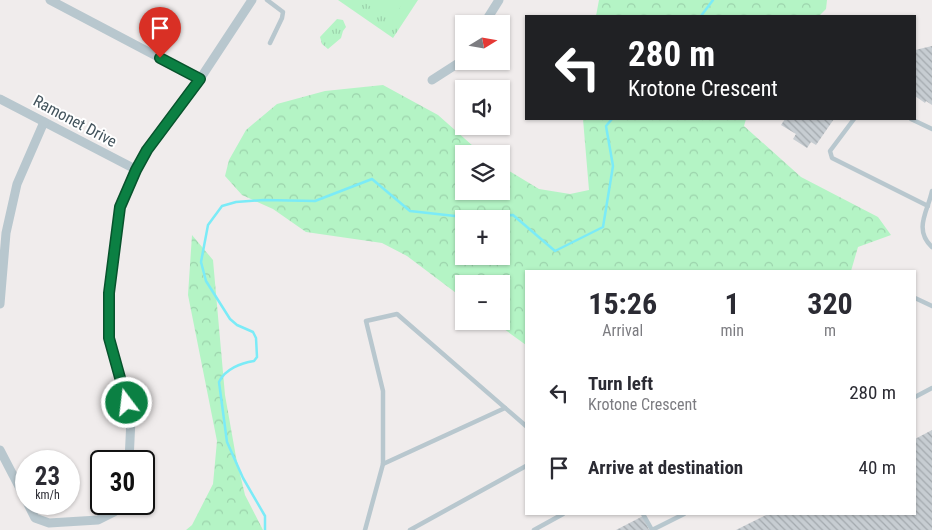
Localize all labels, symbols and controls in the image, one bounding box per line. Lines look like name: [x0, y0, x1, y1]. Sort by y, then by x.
pin: [139, 7, 181, 58]
icon: arrive: [146, 14, 174, 42]
north arrow: [455, 15, 510, 70]
map controls: [455, 15, 510, 330]
text: 280 m: [628, 34, 715, 75]
icon: left: [545, 35, 610, 100]
text: Krotone Crescent: [628, 76, 778, 101]
button: sound: [455, 80, 510, 135]
street label: Ramonet Drive: [30, 91, 120, 151]
button: layers: [455, 145, 510, 200]
button: +: [455, 210, 510, 265]
button: −: [455, 275, 510, 330]
text: 15:26: [588, 286, 657, 321]
text: 1: [725, 286, 740, 321]
text: 320: [807, 286, 853, 321]
text: Arrival: [602, 321, 643, 340]
text: min: [720, 321, 744, 340]
text: m: [824, 321, 836, 340]
text: Turn left: [588, 372, 653, 395]
position arrow: [100, 376, 152, 428]
icon: left: [545, 379, 573, 407]
text: 280 m: [849, 381, 896, 404]
text: Krotone Crescent: [588, 395, 697, 414]
speed limit sign: 30: [90, 450, 155, 515]
icon: arrive: [545, 454, 573, 482]
text: Arrive at destination: [588, 456, 743, 479]
text: 40 m: [859, 456, 896, 479]
text: 23: [35, 462, 60, 491]
text: km/h: [35, 488, 60, 502]

